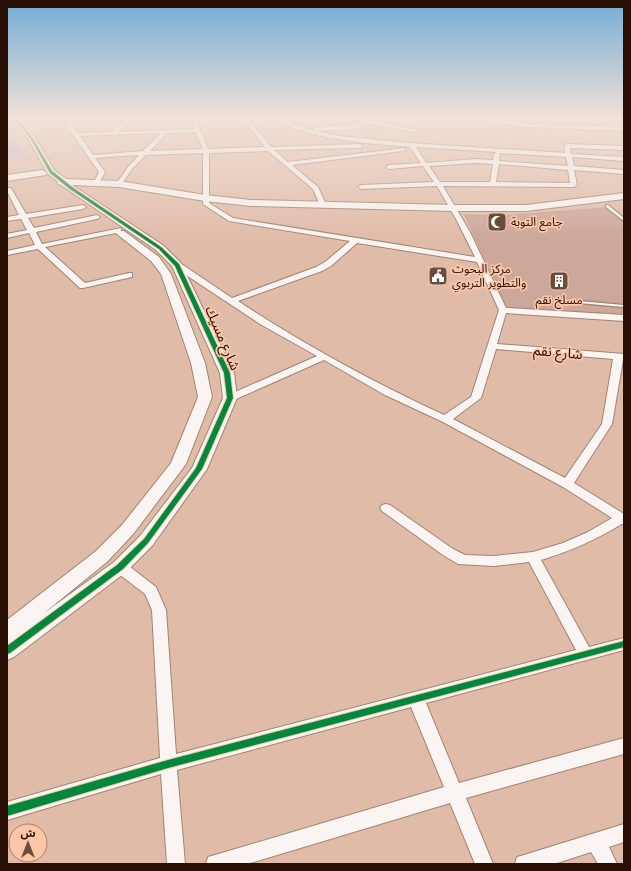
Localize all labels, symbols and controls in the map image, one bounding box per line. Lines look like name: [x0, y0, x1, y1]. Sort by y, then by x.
mosque icon: جامع التوبة: [486, 211, 508, 233]
place label: جامع التوبة: [511, 214, 563, 231]
place label: مركز البحوث والتطوير التربوي: [452, 261, 526, 293]
public building icon: مركز البحوث والتطوير التربوي: [427, 265, 449, 287]
building icon: مسلخ نقم: [548, 270, 570, 292]
place label: مسلخ نقم: [536, 292, 582, 309]
street label: شارع مسيك: [200, 303, 245, 374]
street label: شارع نقم: [532, 341, 583, 365]
north arrow: [8, 823, 48, 863]
text: ش: [20, 826, 36, 840]

